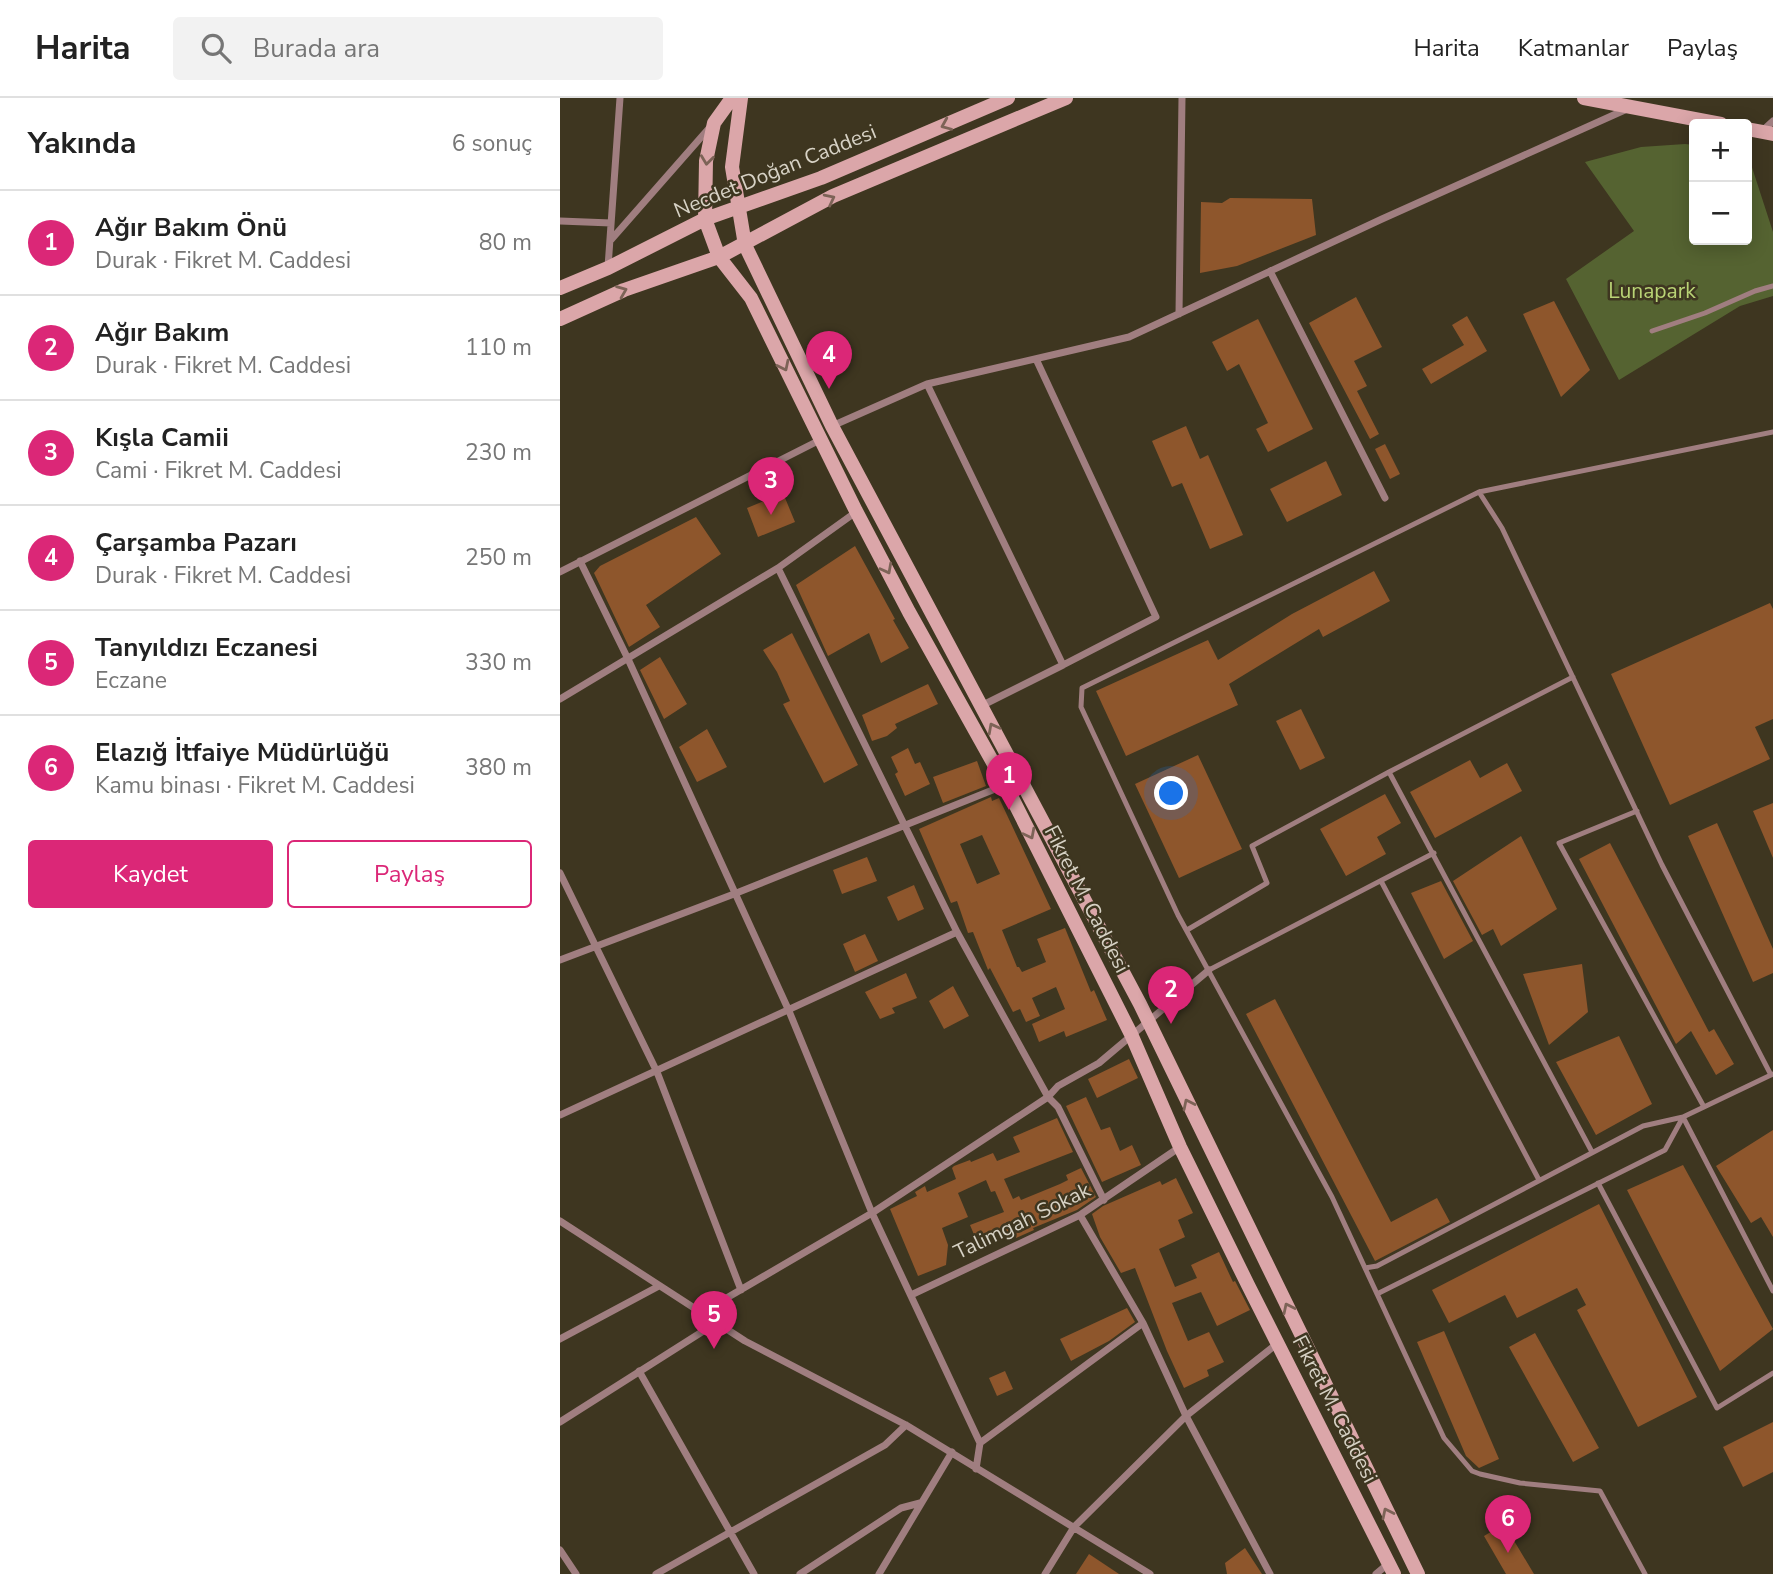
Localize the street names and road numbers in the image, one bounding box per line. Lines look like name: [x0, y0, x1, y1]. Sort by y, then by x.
street label: Necdet Doğan Caddesi: [670, 118, 880, 224]
street label: Fikret M. Caddesi: [1038, 821, 1136, 977]
street label: Talimgah Sokak: [949, 1176, 1095, 1266]
street label: Fikret M. Caddesi: [1286, 1331, 1384, 1487]

